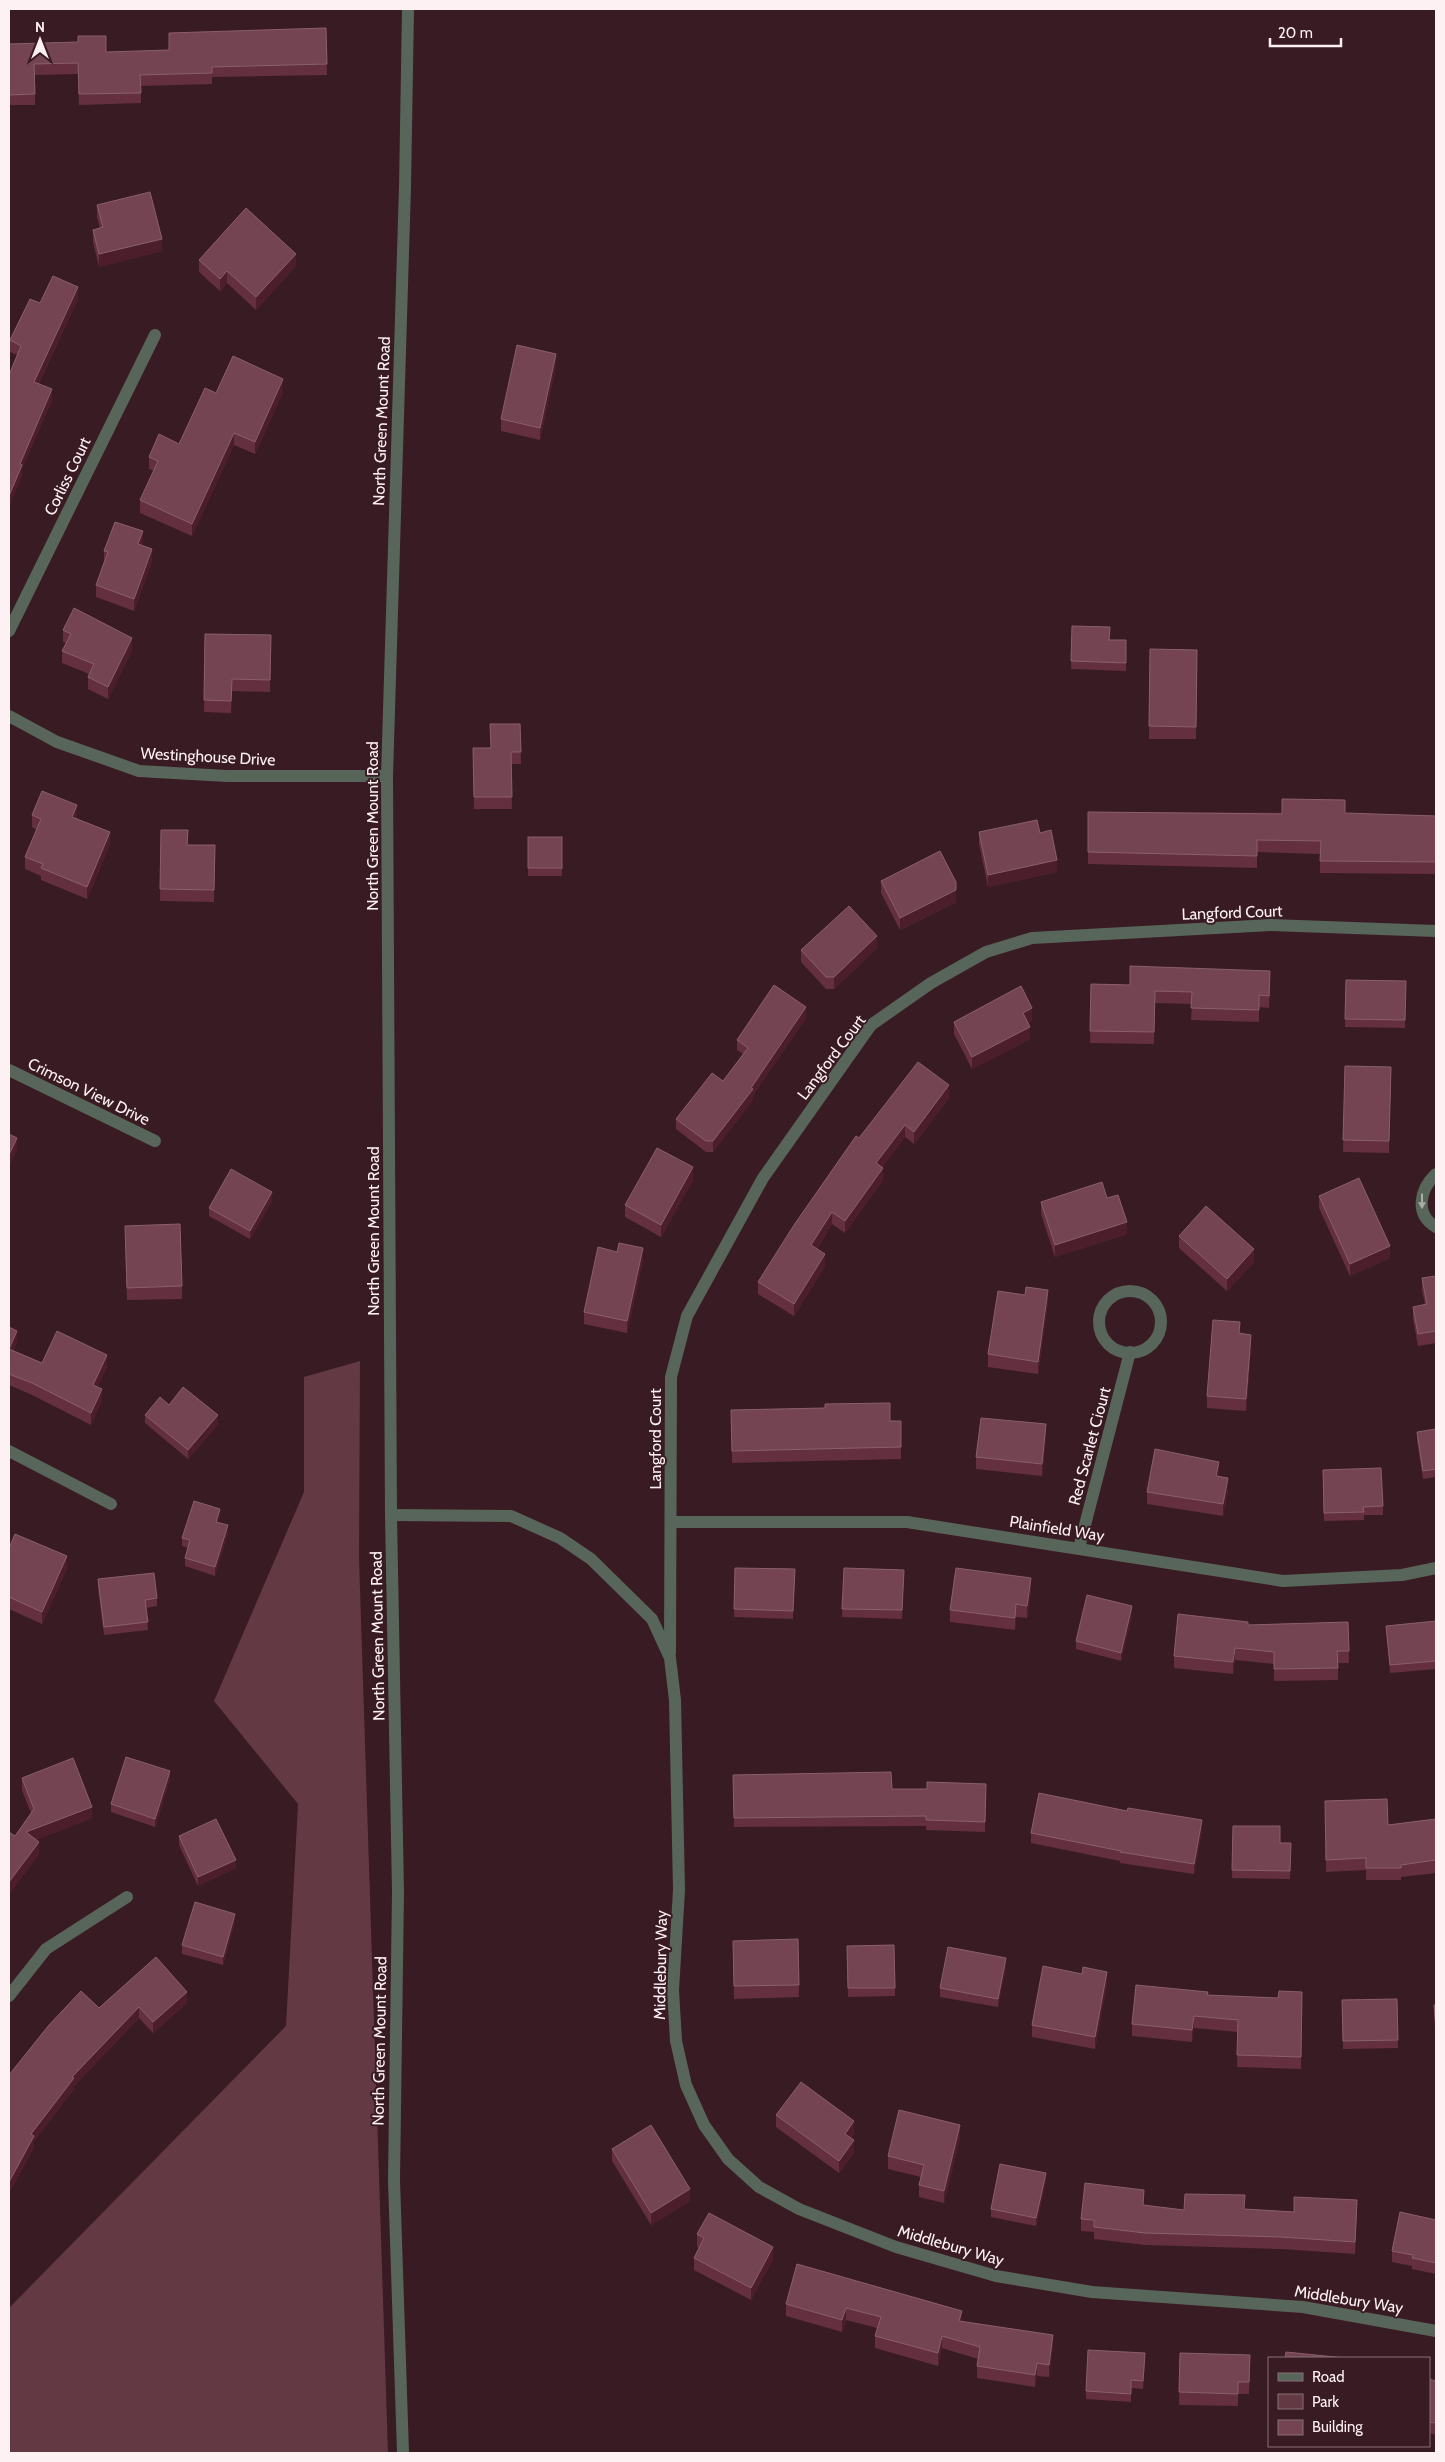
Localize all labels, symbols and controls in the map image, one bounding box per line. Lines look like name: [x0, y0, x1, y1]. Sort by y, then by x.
north arrow: [15, 15, 65, 65]
scale bar: [1270, 15, 1341, 47]
text: N: [35, 18, 45, 36]
text: 20 m: [1278, 24, 1313, 42]
street label: North Green Mount Road: [369, 336, 394, 506]
street label: Corliss Court: [40, 433, 95, 518]
street label: North Green Mount Road: [363, 741, 382, 911]
street label: Westinghouse Drive: [140, 743, 276, 770]
street label: Langford Court: [1181, 901, 1283, 924]
street label: Langford Court: [793, 1011, 870, 1103]
street label: Crimson View Drive: [25, 1054, 153, 1129]
street label: North Green Mount Road: [364, 1146, 383, 1316]
one-way arrow: [1418, 1193, 1426, 1209]
street label: Red Scarlet Ciourt: [1065, 1384, 1115, 1507]
street label: Langford Court: [646, 1388, 665, 1490]
street label: Plainfield Way: [1008, 1512, 1106, 1545]
street label: North Green Mount Road: [367, 1551, 388, 1721]
street label: Middlebury Way: [650, 1910, 671, 2020]
street label: North Green Mount Road: [369, 1956, 390, 2126]
street label: Middlebury Way: [895, 2221, 1006, 2270]
street label: Middlebury Way: [1293, 2282, 1405, 2317]
legend: [1268, 2357, 1430, 2447]
text: Road: [1312, 2368, 1345, 2386]
text: Park: [1312, 2393, 1339, 2411]
text: Building: [1312, 2418, 1363, 2436]

